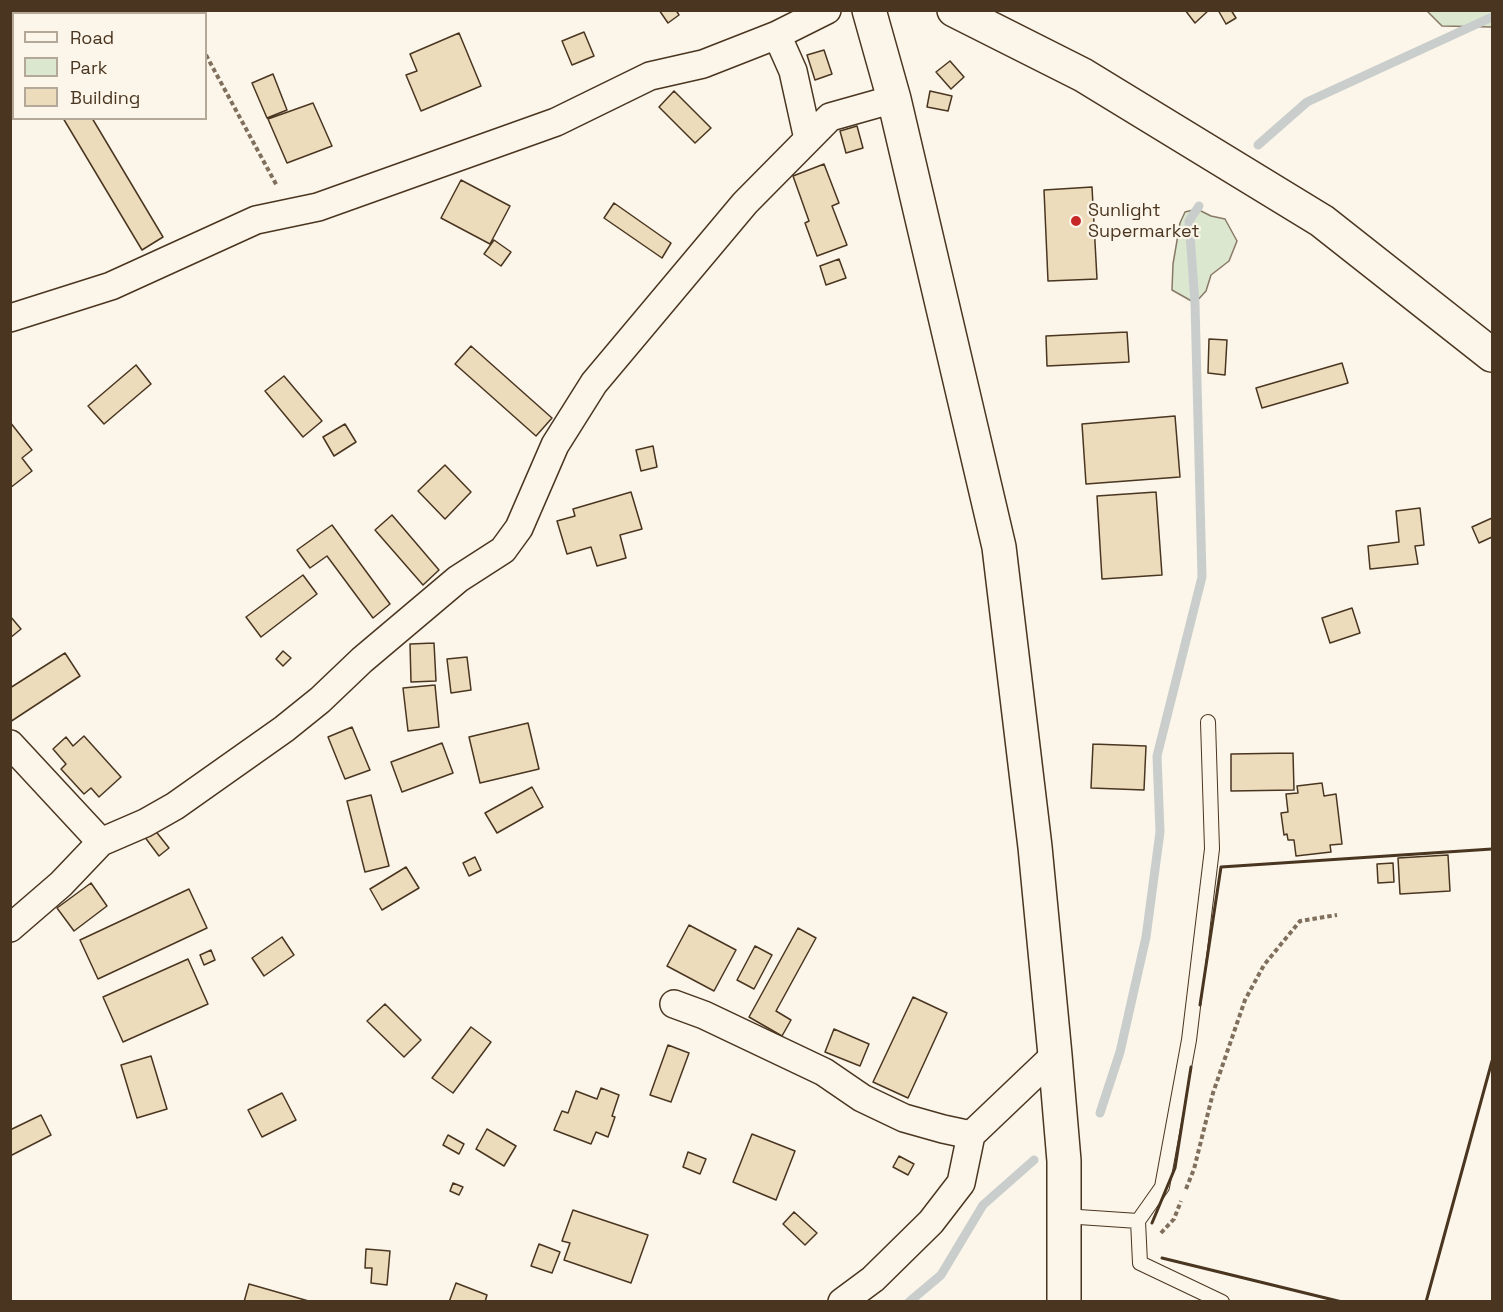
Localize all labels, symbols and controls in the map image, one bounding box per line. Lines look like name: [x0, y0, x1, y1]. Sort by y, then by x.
legend: [12, 12, 207, 120]
text: Road: [70, 26, 114, 49]
text: Park: [70, 56, 107, 79]
text: Building: [70, 86, 140, 109]
place label: Sunlight Supermarket: [1088, 200, 1199, 242]
marker: Sunlight Supermarket: [1069, 214, 1083, 228]

